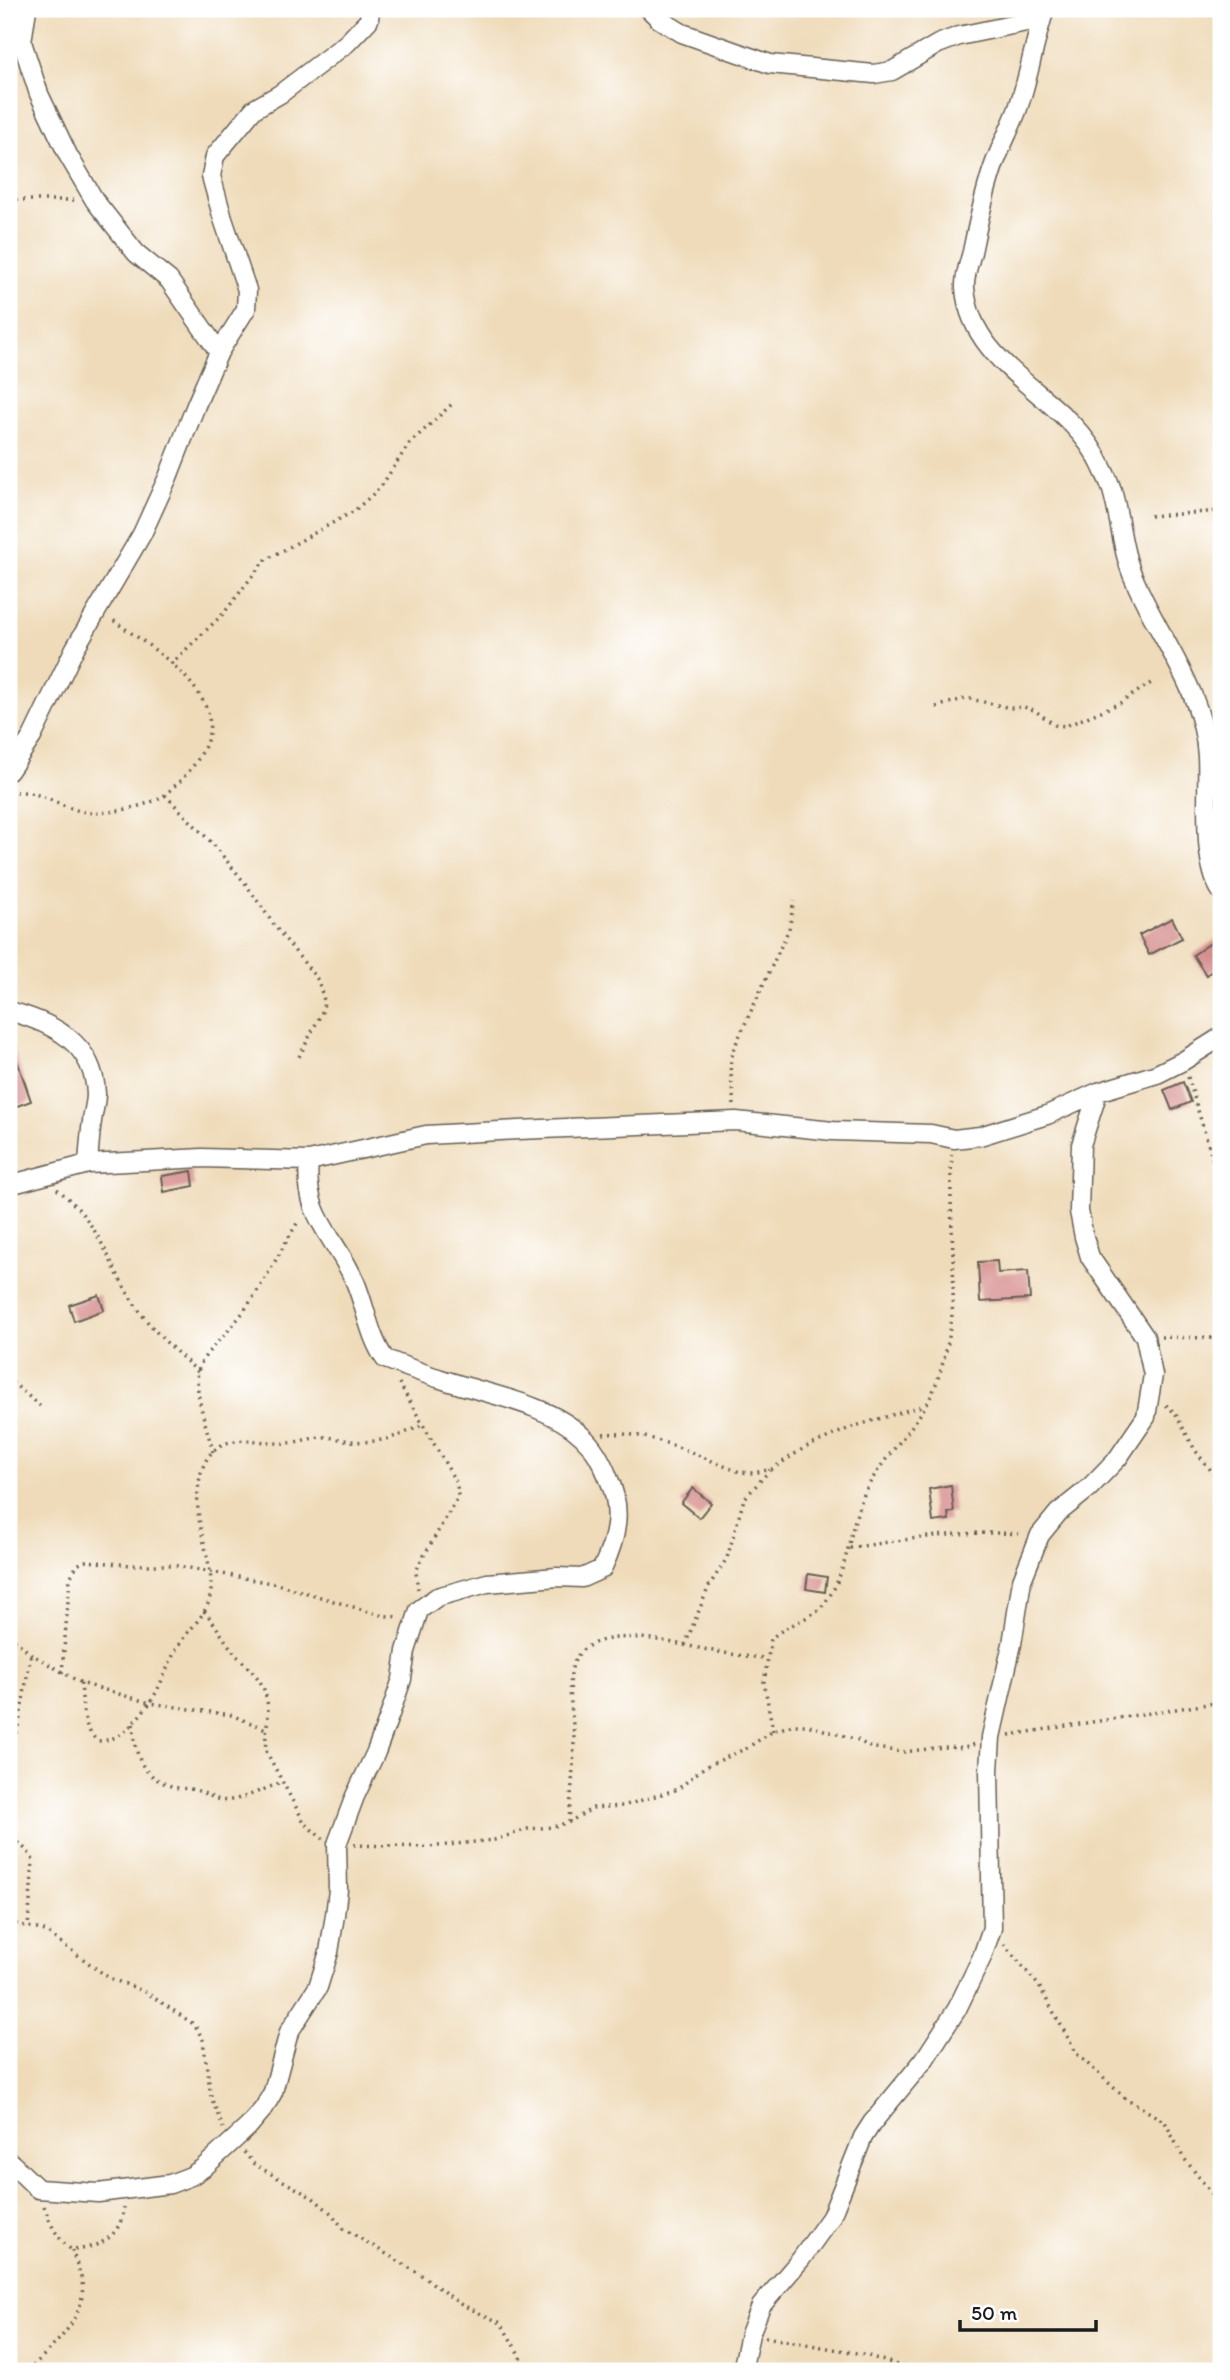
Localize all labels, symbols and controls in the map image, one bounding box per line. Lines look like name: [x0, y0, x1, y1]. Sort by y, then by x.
scale bar: [960, 2289, 1097, 2333]
text: 50 m: [971, 2300, 1018, 2325]

